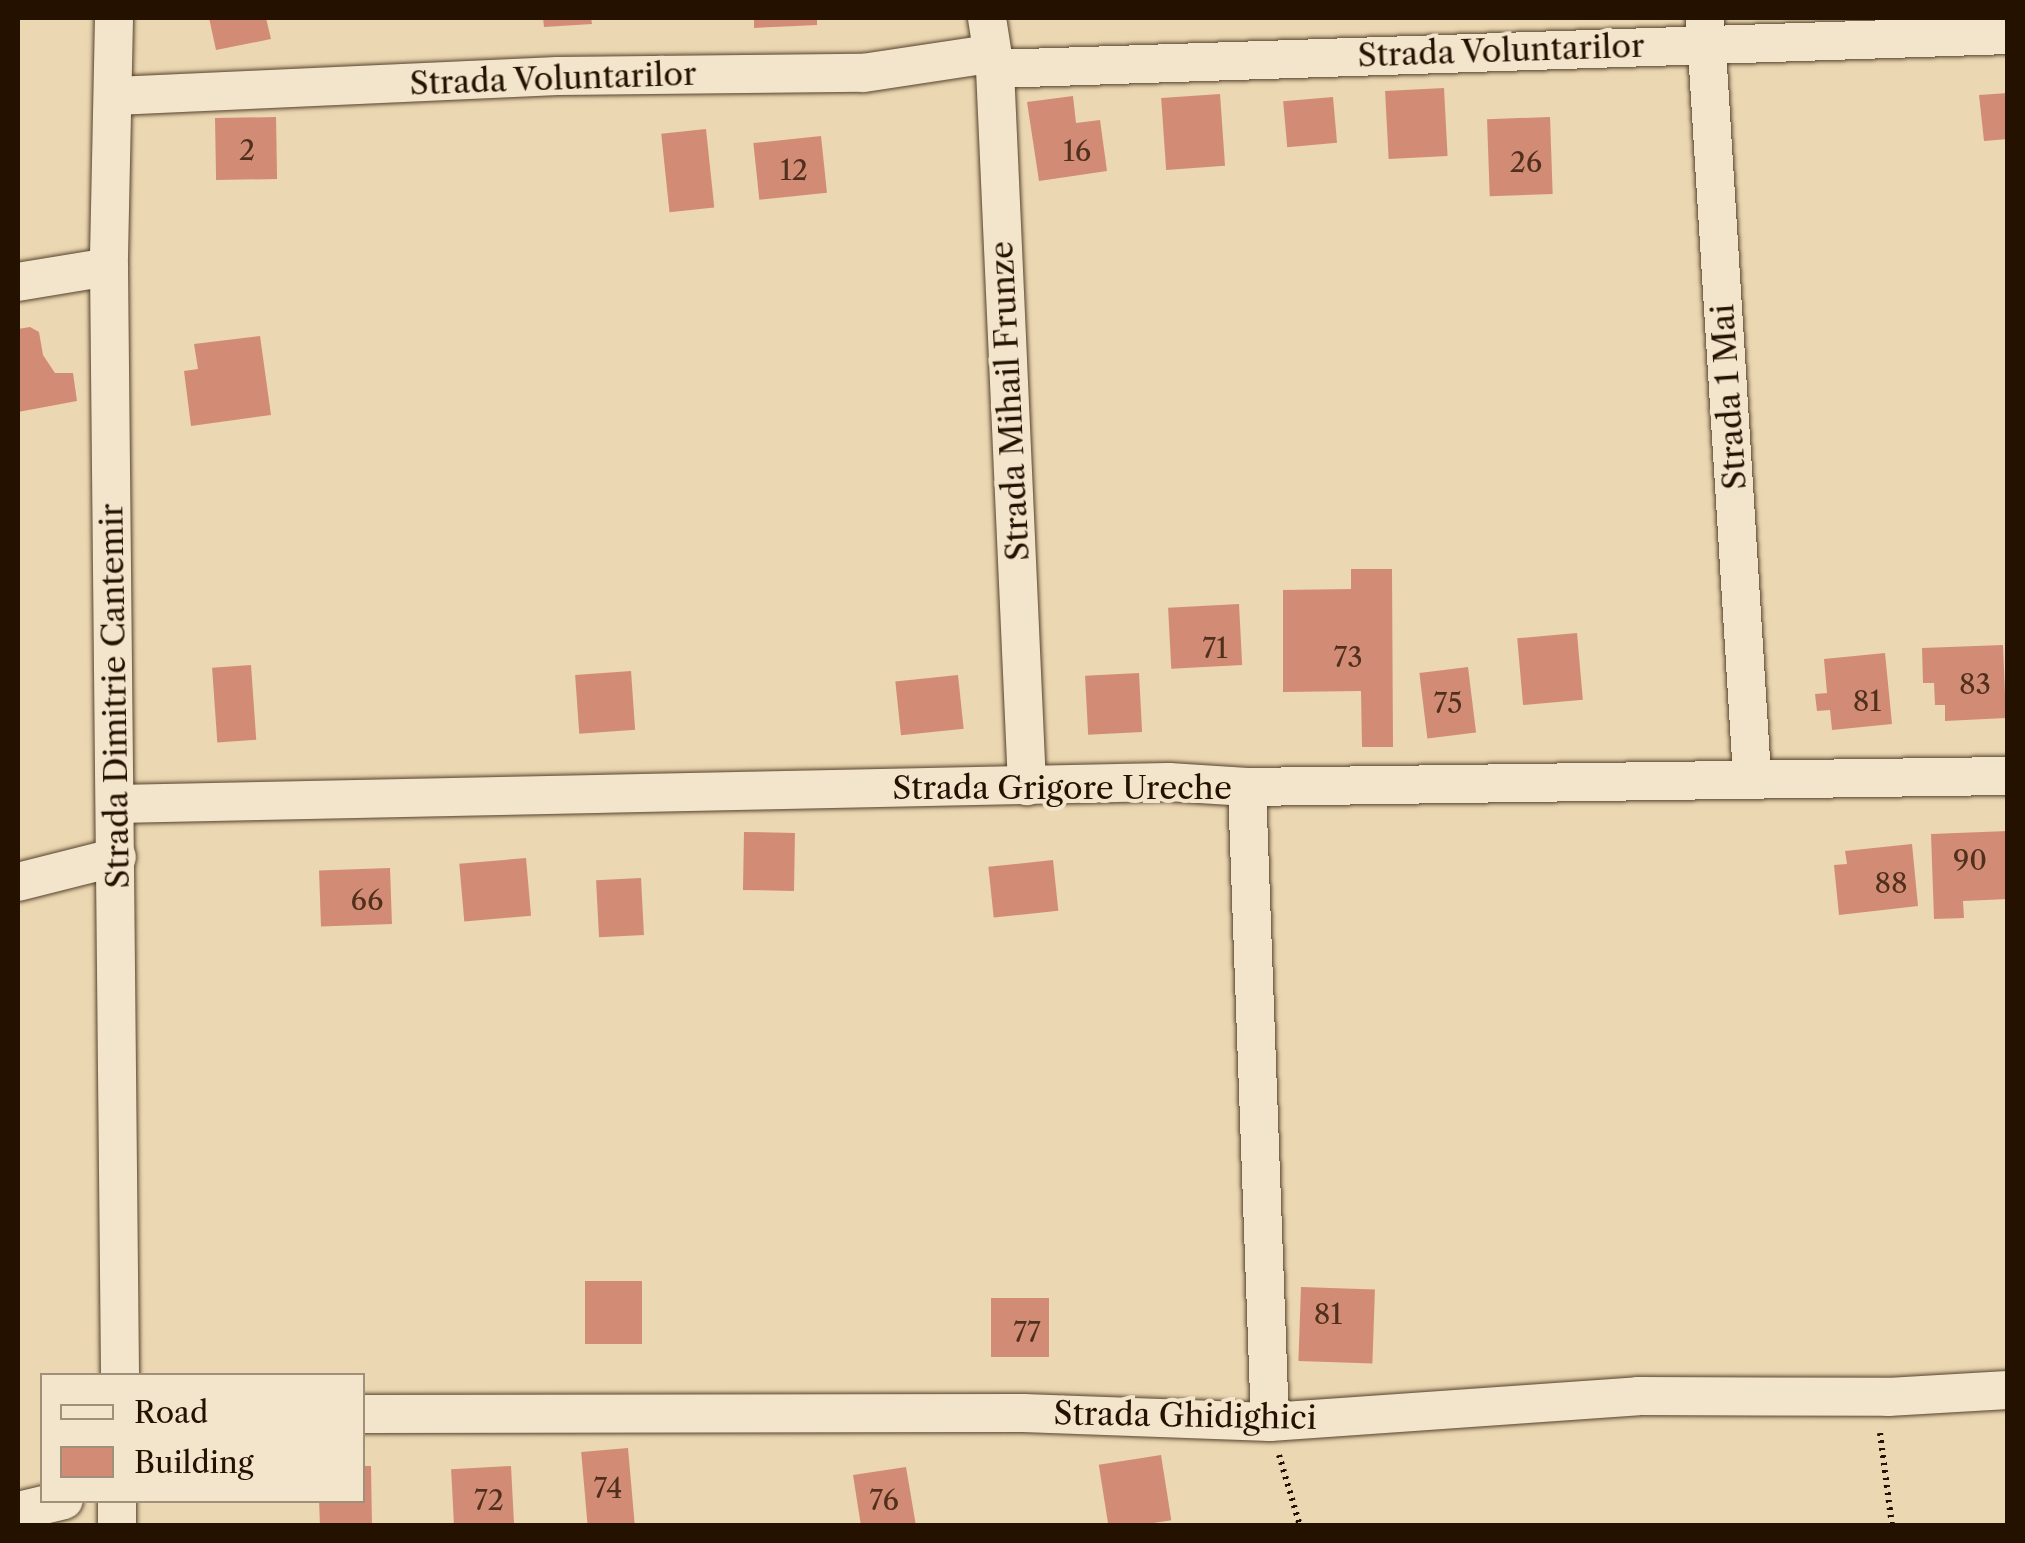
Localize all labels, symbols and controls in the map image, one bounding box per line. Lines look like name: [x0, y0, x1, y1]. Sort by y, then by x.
street label: Strada Voluntarilor: [1356, 27, 1646, 75]
street label: Strada Voluntarilor: [408, 55, 698, 103]
house number: 2: [239, 133, 255, 167]
house number: 16: [1063, 134, 1091, 168]
house number: 26: [1510, 145, 1542, 179]
house number: 12: [780, 153, 808, 187]
street label: Strada Mihail Frunze: [982, 240, 1038, 562]
street label: Strada 1 Mai: [1703, 303, 1755, 491]
street label: Strada Dimitrie Cantemir: [92, 503, 138, 889]
house number: 71: [1202, 631, 1228, 665]
house number: 73: [1333, 640, 1363, 674]
house number: 83: [1959, 667, 1991, 701]
house number: 81: [1853, 684, 1881, 718]
house number: 75: [1434, 686, 1462, 720]
street label: Strada Grigore Ureche: [892, 769, 1232, 807]
house number: 90: [1953, 843, 1987, 877]
house number: 88: [1874, 866, 1908, 900]
house number: 66: [351, 883, 383, 917]
house number: 81: [1314, 1297, 1342, 1331]
house number: 77: [1013, 1315, 1041, 1349]
legend: [40, 1373, 365, 1503]
text: Road: [134, 1394, 208, 1431]
street label: Strada Ghidighici: [1053, 1395, 1317, 1437]
text: Building: [134, 1444, 254, 1481]
house number: 74: [593, 1471, 623, 1505]
house number: 72: [474, 1483, 504, 1517]
house number: 76: [869, 1483, 899, 1517]

